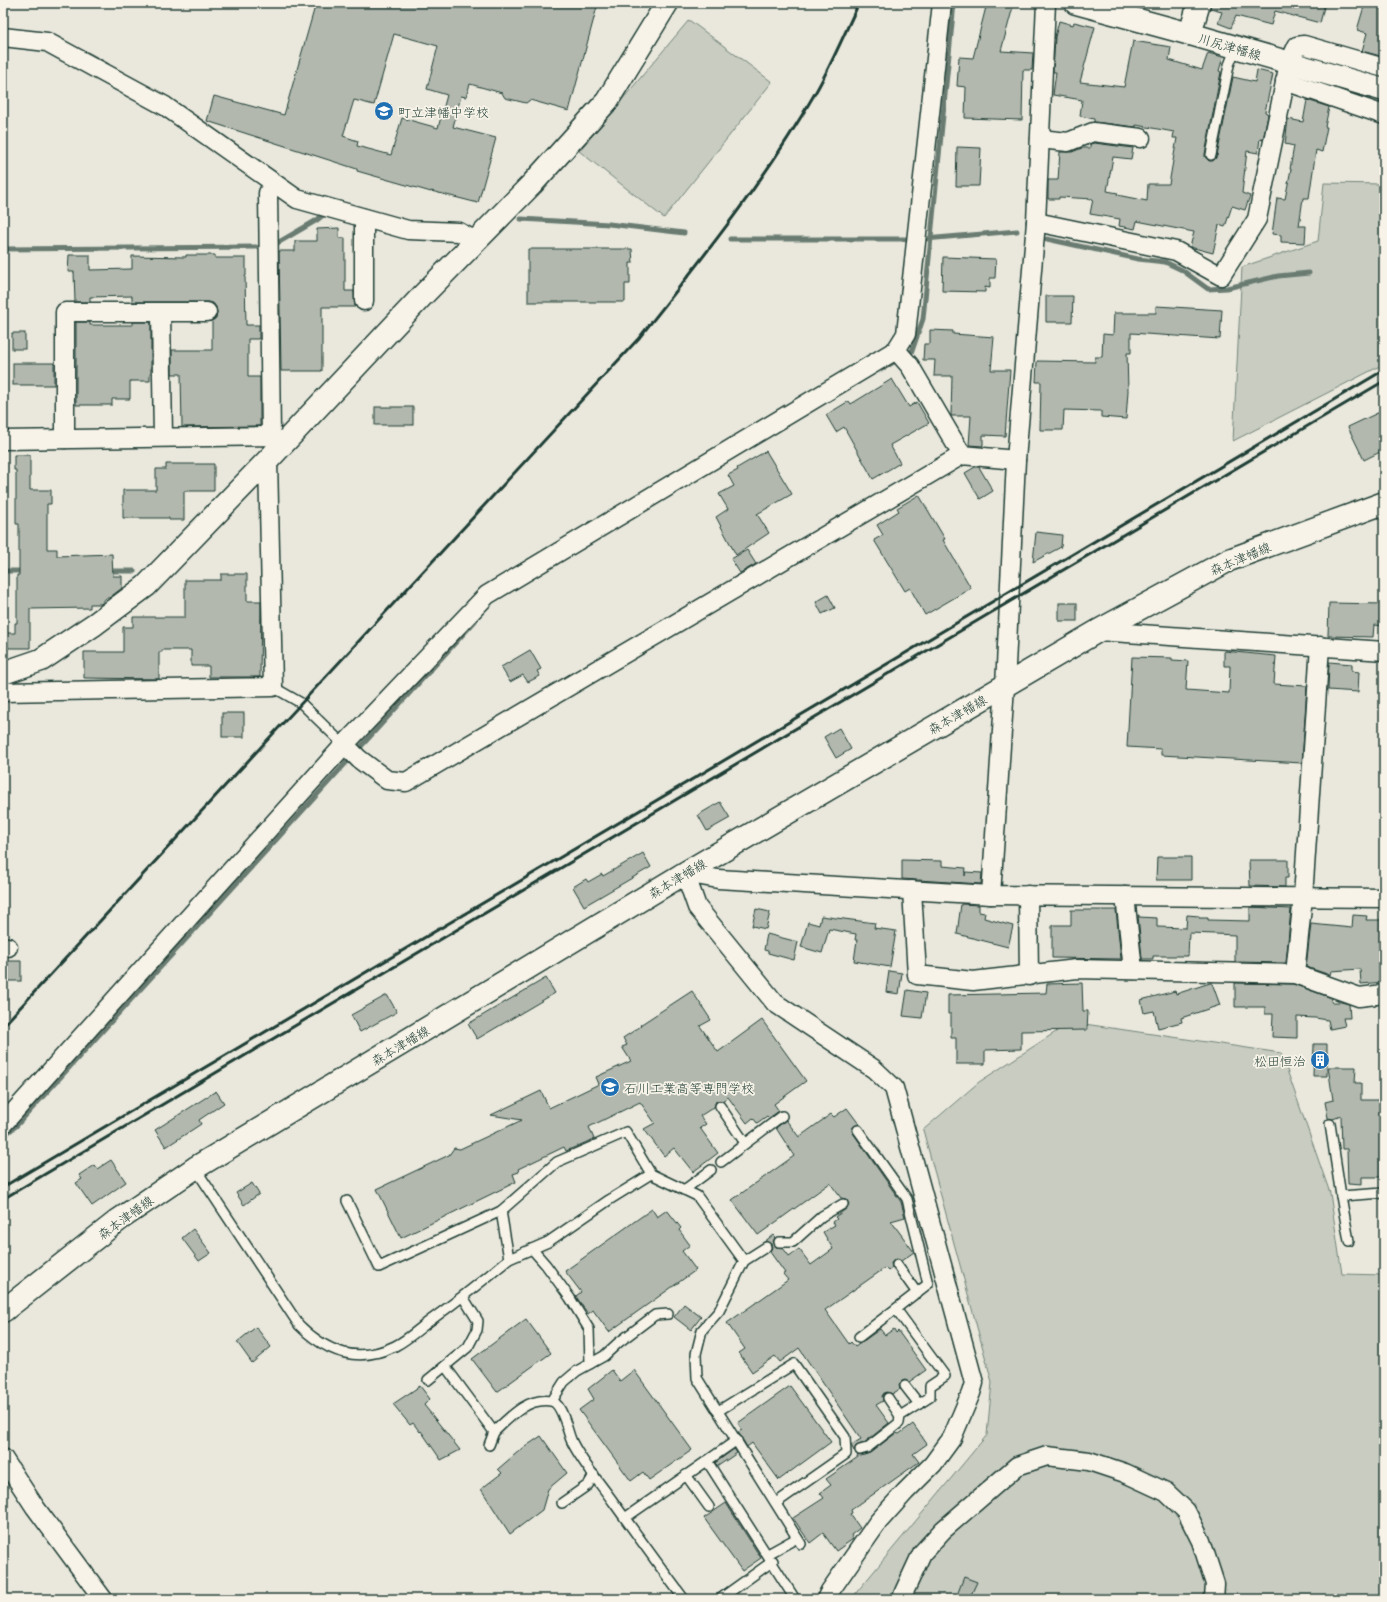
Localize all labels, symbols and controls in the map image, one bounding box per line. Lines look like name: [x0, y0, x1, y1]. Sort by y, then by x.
street label: 川尻津幡線: [1196, 28, 1265, 64]
school or university icon: 町立津幡中学校: [373, 100, 395, 122]
place label: 町立津幡中学校: [398, 102, 489, 121]
street label: 森本津幡線: [1206, 536, 1275, 579]
street label: 森本津幡線: [924, 689, 991, 738]
street label: 森本津幡線: [644, 853, 711, 903]
street label: 森本津幡線: [367, 1020, 434, 1070]
building icon: 松田恒治: [1309, 1049, 1331, 1071]
place label: 松田恒治: [1254, 1051, 1306, 1070]
school or university icon: 石川工業高等専門学校: [599, 1076, 621, 1098]
place label: 石川工業高等専門学校: [624, 1078, 754, 1097]
street label: 森本津幡線: [93, 1190, 158, 1244]

